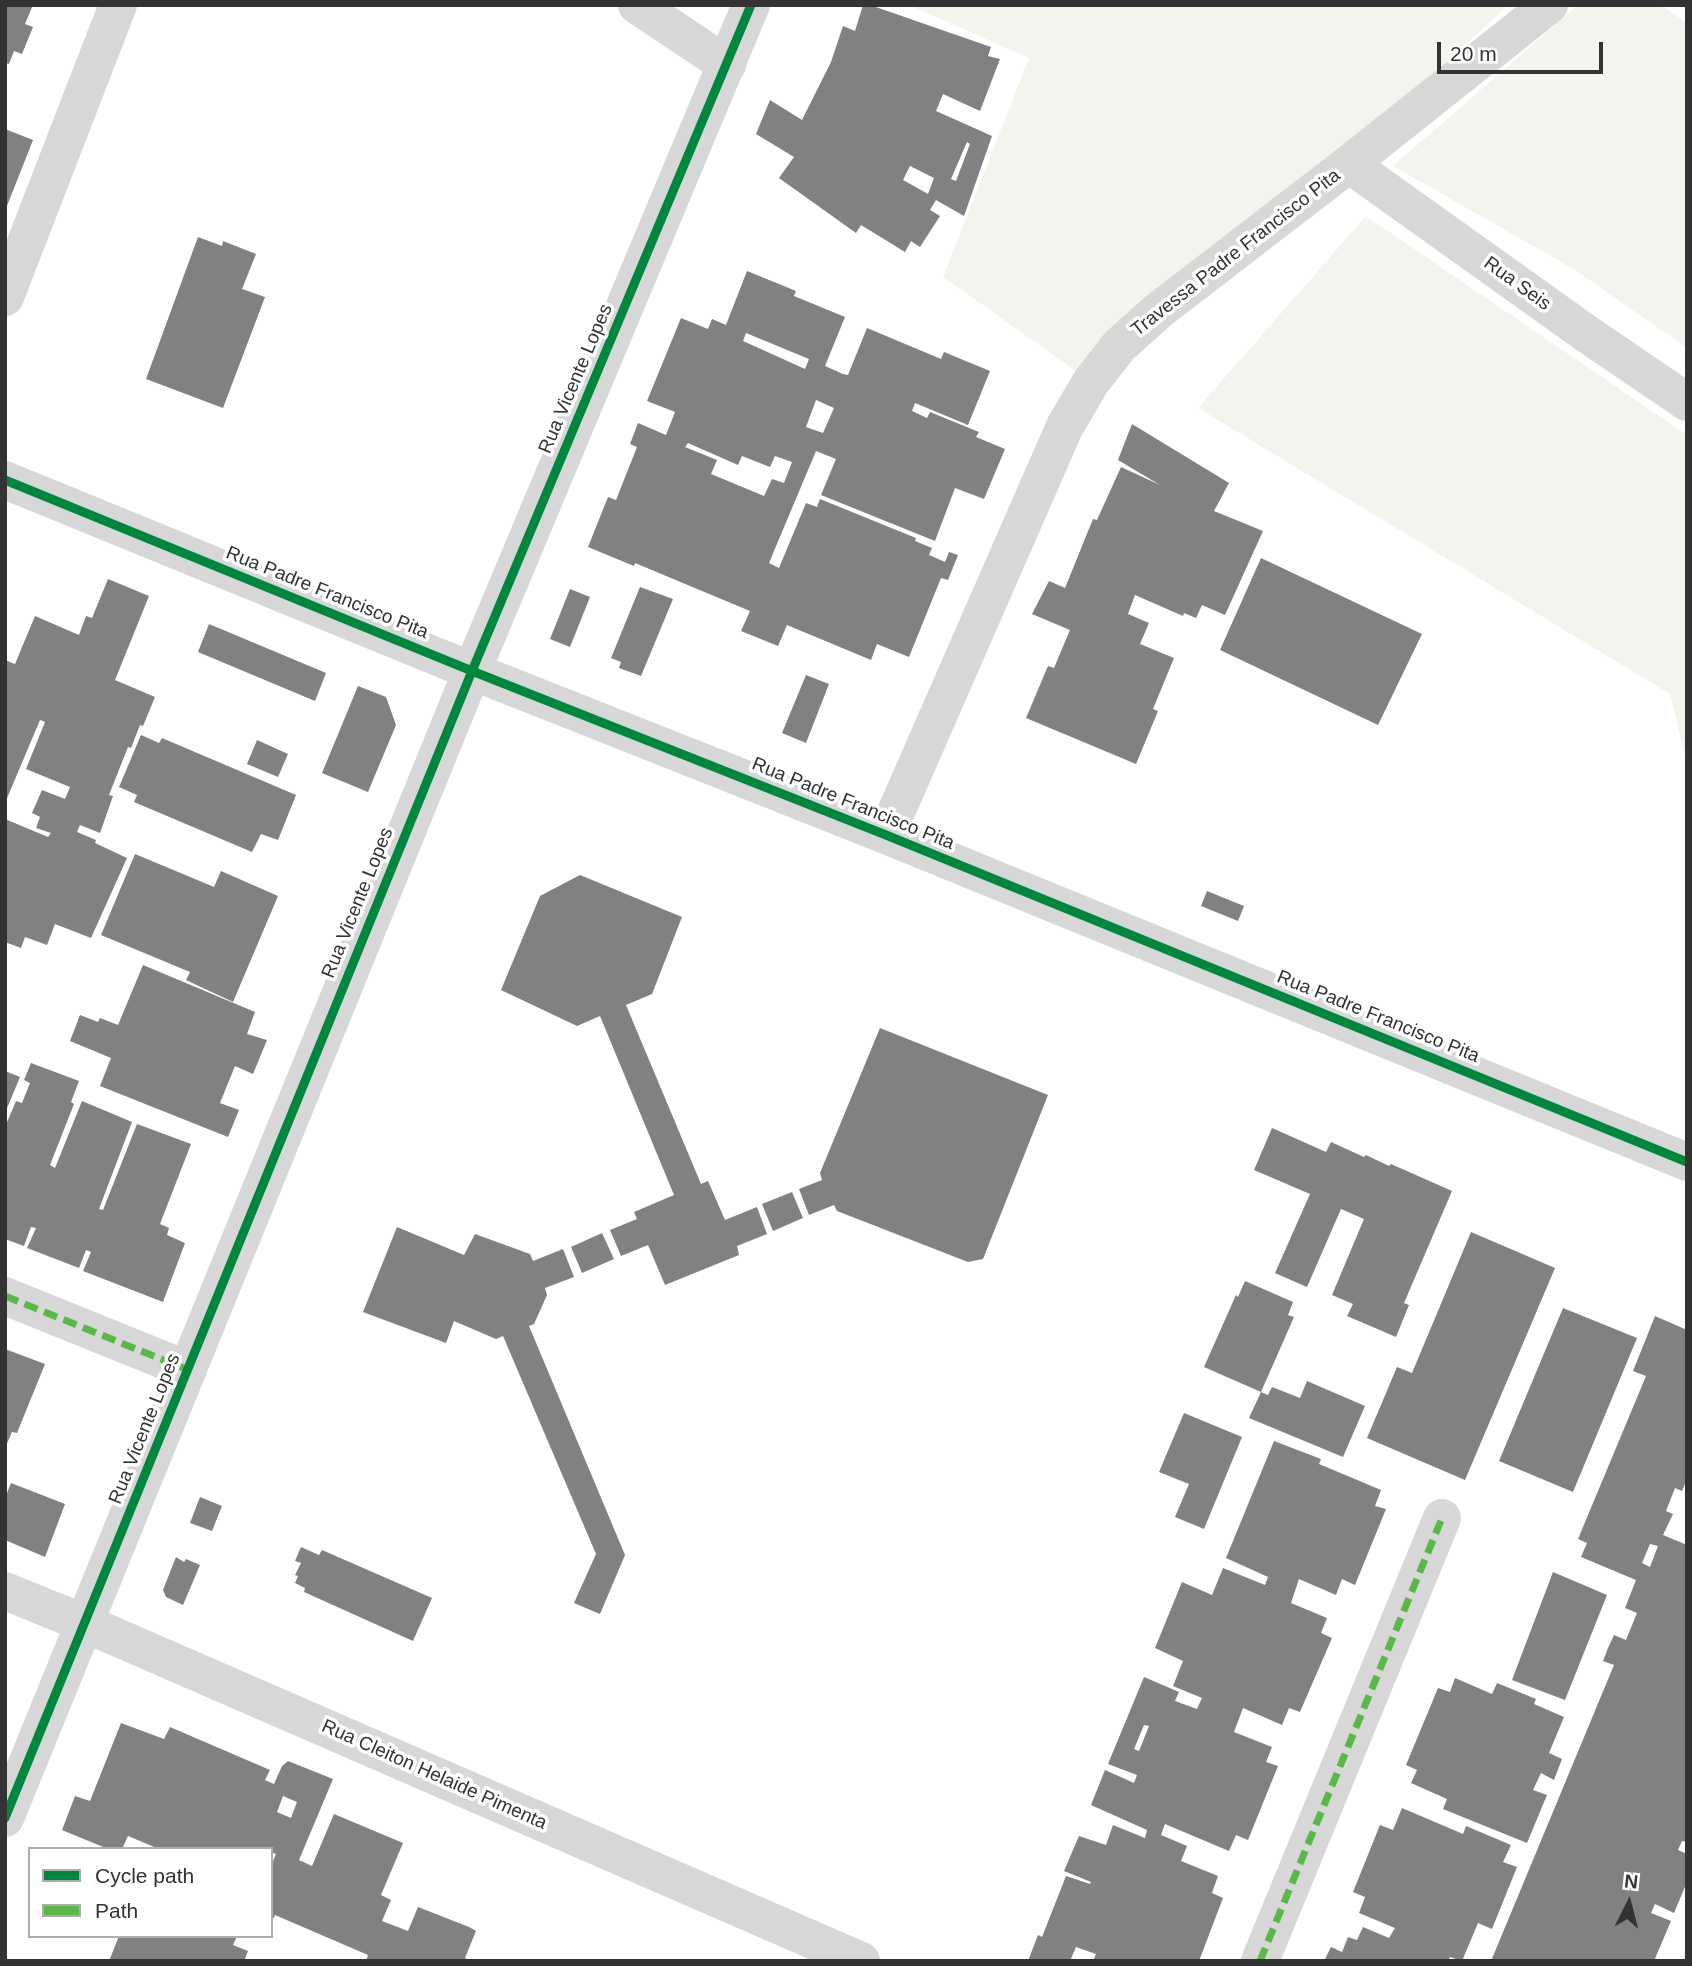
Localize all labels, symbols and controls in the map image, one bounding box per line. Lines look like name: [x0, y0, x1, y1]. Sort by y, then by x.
scale bar: [1440, 28, 1606, 72]
text: 20 m: [1450, 42, 1497, 65]
street label: Travessa Padre Francisco Pita: [1127, 164, 1345, 342]
street label: Rua Seis: [1479, 252, 1555, 316]
street label: Rua Vicente Lopes: [534, 301, 618, 457]
street label: Rua Padre Francisco Pita: [222, 542, 432, 644]
street label: Rua Padre Francisco Pita: [748, 753, 958, 855]
street label: Rua Vicente Lopes: [317, 824, 399, 982]
street label: Rua Padre Francisco Pita: [1273, 966, 1483, 1068]
street label: Rua Vicente Lopes: [104, 1350, 186, 1508]
street label: Rua Cleiton Helaide Pimenta: [318, 1715, 550, 1835]
legend: [28, 1847, 273, 1938]
text: Cycle path: [95, 1864, 194, 1887]
north arrow: [1594, 1868, 1664, 1938]
text: N: [1623, 1870, 1639, 1893]
text: Path: [95, 1899, 138, 1922]

